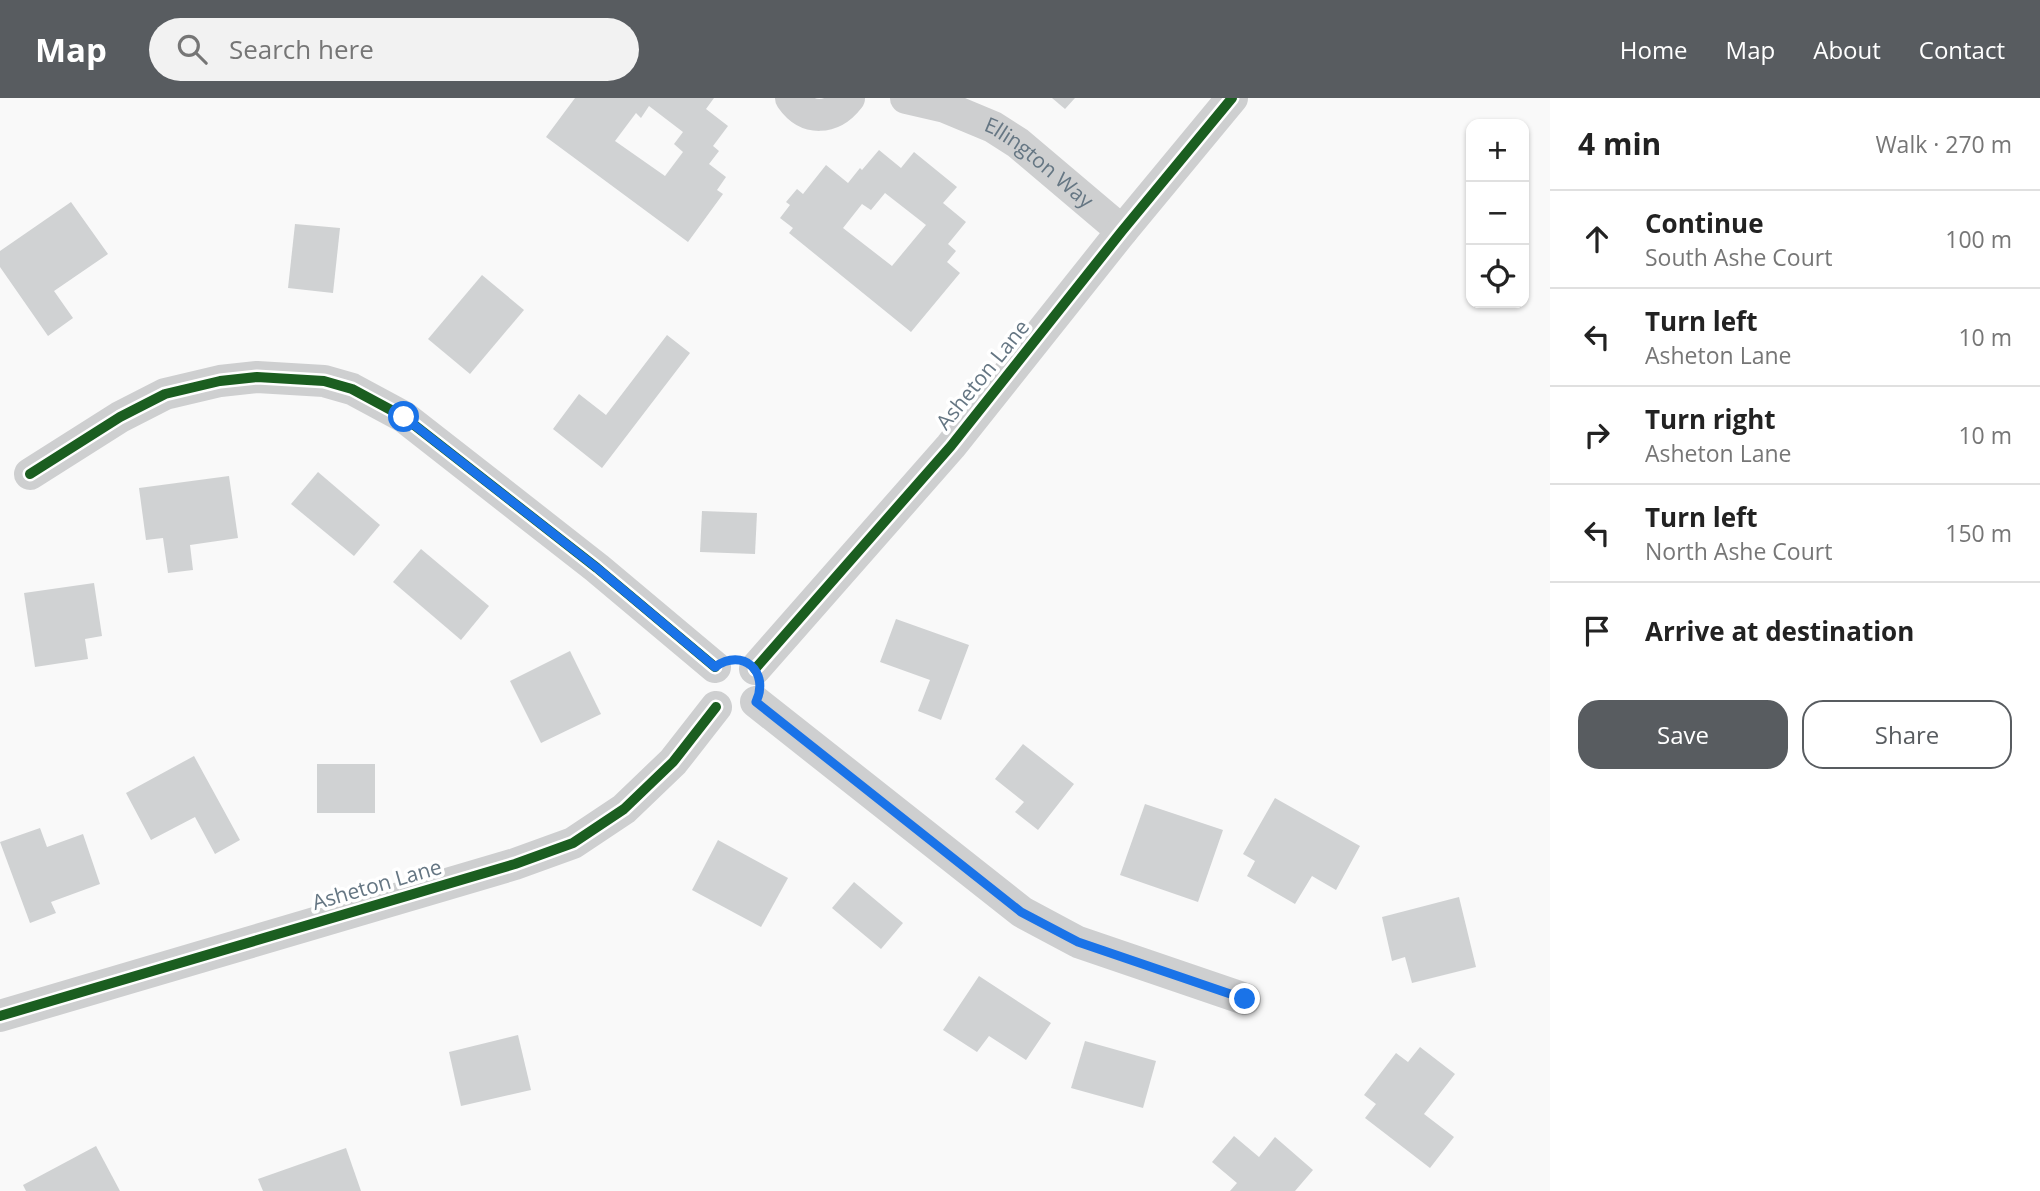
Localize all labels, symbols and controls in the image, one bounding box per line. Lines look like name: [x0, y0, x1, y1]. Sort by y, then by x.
search box: [149, 18, 639, 81]
text: Map: [35, 27, 107, 72]
icon: search: [173, 30, 211, 68]
text: Search here: [229, 31, 374, 67]
text: Home: [1620, 33, 1688, 66]
text: Map: [1726, 33, 1775, 66]
text: About: [1813, 33, 1881, 66]
text: Contact: [1919, 33, 2005, 66]
street label: Ellington Way: [981, 110, 1100, 214]
map controls: [1466, 119, 1529, 308]
button: +: [1466, 119, 1529, 182]
text: 4 min: [1578, 123, 1661, 164]
text: Walk · 270 m: [1875, 128, 2012, 160]
button: −: [1466, 182, 1529, 245]
text: Continue: [1645, 205, 1764, 241]
icon: ahead: [1578, 220, 1616, 258]
text: 100 m: [1945, 223, 2012, 255]
text: South Ashe Court: [1645, 241, 1832, 273]
button: locate: [1466, 245, 1529, 308]
text: Turn left: [1645, 303, 1757, 339]
street label: Asheton Lane: [929, 314, 1035, 435]
icon: left: [1578, 318, 1616, 356]
text: 10 m: [1958, 321, 2012, 353]
text: Asheton Lane: [1645, 339, 1791, 371]
route start: [388, 401, 419, 432]
text: Turn right: [1645, 401, 1776, 437]
icon: right: [1578, 416, 1616, 454]
text: 10 m: [1958, 419, 2012, 451]
text: Asheton Lane: [1645, 437, 1791, 469]
text: Turn left: [1645, 499, 1757, 535]
icon: left: [1578, 514, 1616, 552]
text: 150 m: [1945, 517, 2012, 549]
text: North Ashe Court: [1645, 535, 1832, 567]
icon: arrive: [1578, 612, 1616, 650]
text: Arrive at destination: [1645, 613, 1914, 649]
button: Save: [1578, 700, 1788, 769]
button: Share: [1802, 700, 2012, 769]
street label: Asheton Lane: [309, 852, 445, 916]
route end: [1229, 983, 1260, 1014]

